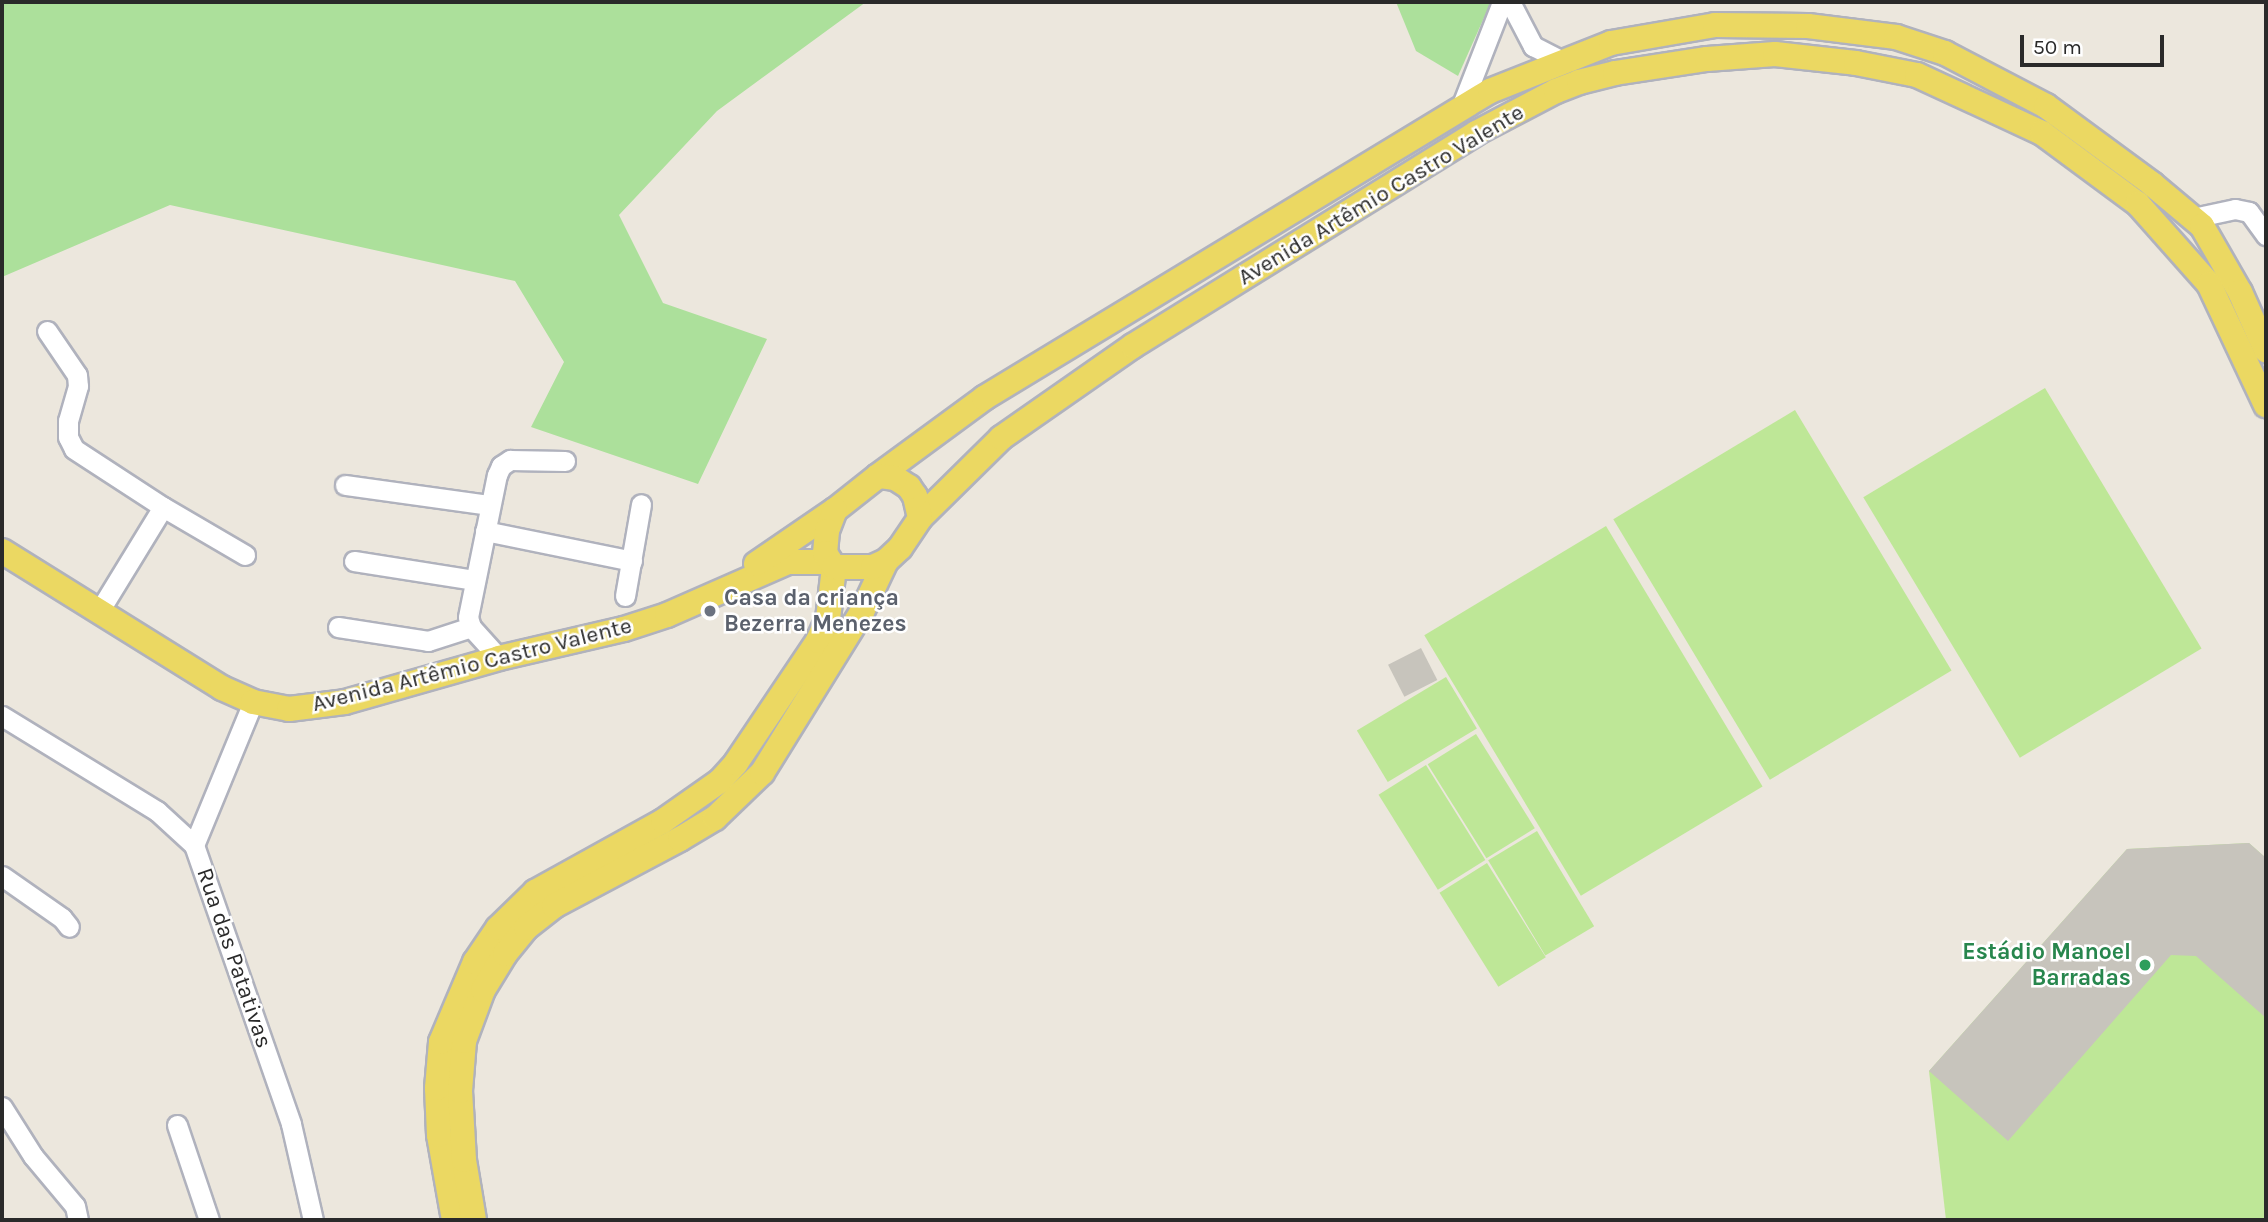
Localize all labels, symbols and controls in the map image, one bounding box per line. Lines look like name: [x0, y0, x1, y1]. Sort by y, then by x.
scale bar: [2023, 21, 2166, 65]
text: 50 m: [2033, 35, 2082, 59]
street label: Avenida Artêmio Castro Valente: [1233, 99, 1529, 291]
place label: Casa da criança Bezerra Menezes: [724, 584, 907, 638]
marker: Casa da criança Bezerra Menezes: [702, 603, 718, 619]
street label: Avenida Artêmio Castro Valente: [309, 612, 635, 718]
street label: Rua das Patativas: [190, 864, 278, 1052]
place label: Estádio Manoel Barradas: [1962, 938, 2131, 992]
marker: Estádio Manoel Barradas: [2137, 957, 2153, 973]

